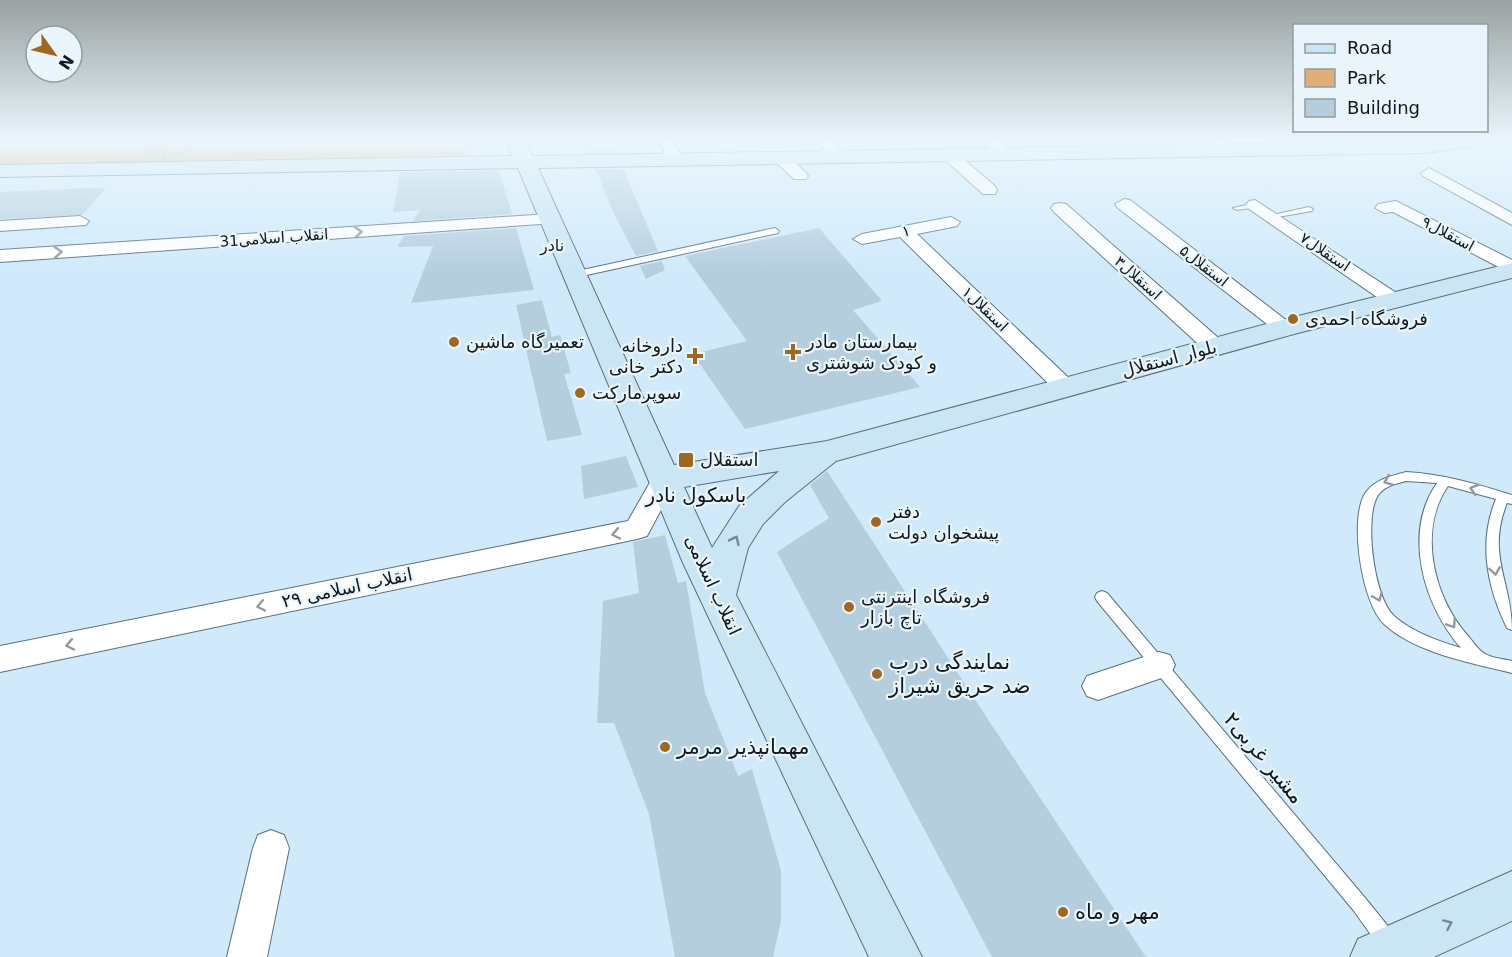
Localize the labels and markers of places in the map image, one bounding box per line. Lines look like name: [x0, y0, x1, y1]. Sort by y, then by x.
place label: فروشگاه احمدی: [1305, 308, 1428, 330]
marker: فروشگاه احمدی: [1286, 312, 1300, 326]
place label: تعمیرگاه ماشین: [466, 331, 584, 353]
place label: بیمارستان مادر و کودک شوشتری: [805, 331, 937, 374]
marker: تعمیرگاه ماشین: [447, 335, 461, 349]
place label: داروخانه دکتر خانی: [609, 335, 683, 378]
marker: بیمارستان مادر و کودک شوشتری: [784, 343, 802, 361]
marker: داروخانه دکتر خانی: [688, 349, 702, 363]
place label: سوپرمارکت: [592, 382, 681, 404]
marker: سوپرمارکت: [573, 386, 587, 400]
place label: استقلال: [700, 449, 758, 470]
marker: استقلال: [677, 451, 695, 469]
place label: دفتر پیشخوان دولت: [887, 501, 999, 544]
marker: دفتر پیشخوان دولت: [869, 515, 883, 529]
place label: فروشگاه اینترنتی تاچ بازار: [860, 586, 990, 630]
marker: فروشگاه اینترنتی تاچ بازار: [842, 600, 856, 614]
place label: نمایندگی درب ضد حریق شیراز: [888, 650, 1031, 698]
marker: نمایندگی درب ضد حریق شیراز: [870, 667, 884, 681]
place label: مهمانپذیر مرمر: [676, 735, 809, 759]
marker: مهمانپذیر مرمر: [658, 740, 672, 754]
place label: مهر و ماه: [1075, 900, 1160, 924]
marker: مهر و ماه: [1056, 905, 1070, 919]

